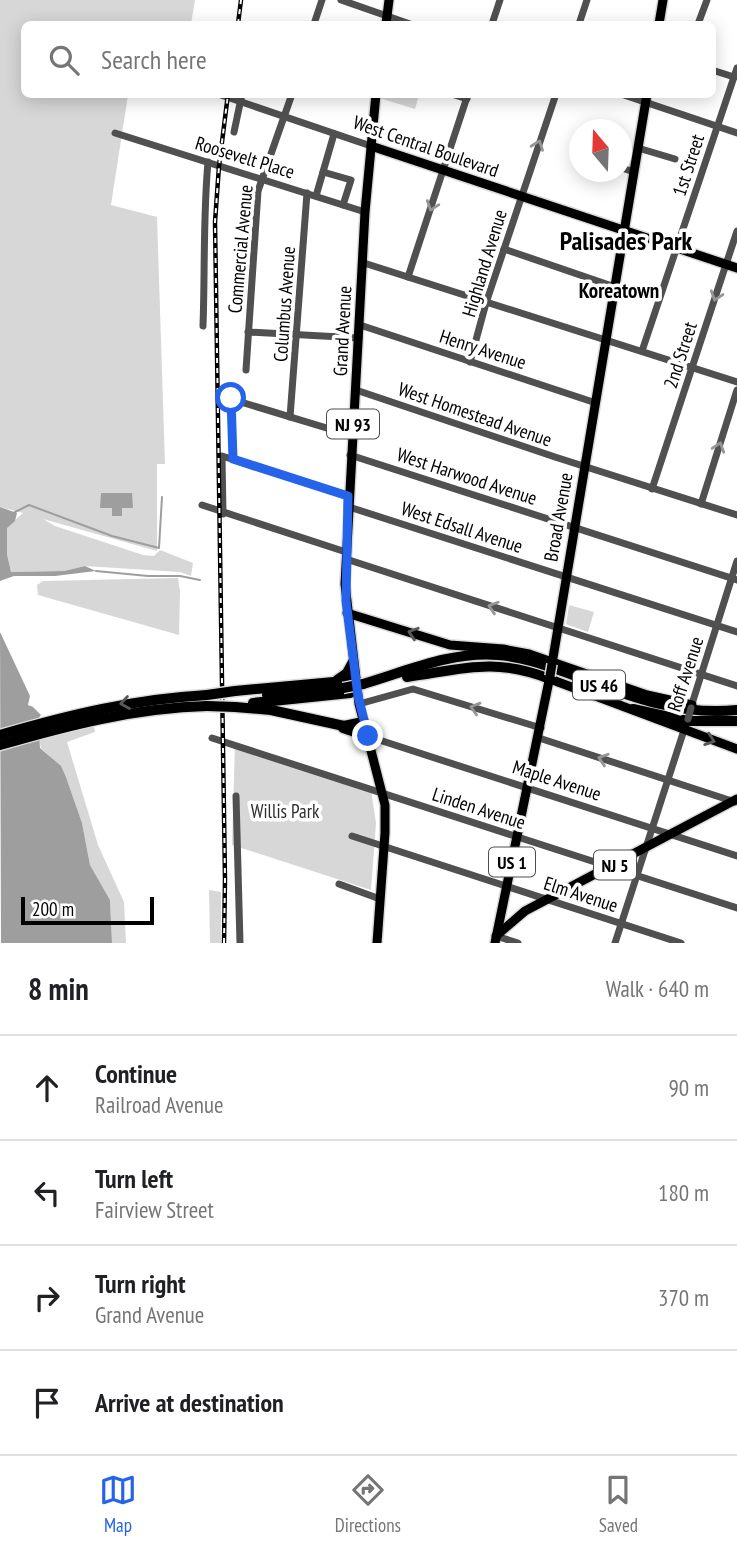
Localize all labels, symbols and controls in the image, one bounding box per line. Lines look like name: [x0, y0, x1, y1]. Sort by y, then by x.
search box: [21, 21, 716, 98]
icon: search: [45, 41, 83, 79]
text: Search here: [101, 43, 207, 76]
street label: West Central Boulevard: [350, 110, 502, 182]
north arrow: [569, 119, 632, 182]
street label: 1st Street: [667, 130, 709, 199]
street label: Roosevelt Place: [192, 131, 298, 184]
one-way arrow: [530, 140, 544, 152]
street label: Commercial Avenue: [222, 184, 258, 314]
one-way arrow: [425, 199, 440, 211]
street label: Highland Avenue: [456, 206, 512, 320]
district label: Palisades Park: [560, 224, 693, 257]
street label: Columbus Avenue: [268, 245, 300, 363]
district label: Koreatown: [579, 277, 659, 304]
street label: Grand Avenue: [328, 285, 356, 377]
one-way arrow: [710, 290, 724, 302]
street label: 2nd Street: [658, 318, 702, 391]
street label: Henry Avenue: [437, 324, 530, 374]
street label: West Homestead Avenue: [395, 376, 555, 452]
route start: [215, 382, 246, 413]
road number: NJ 93: [327, 410, 379, 438]
one-way arrow: [711, 441, 725, 453]
street label: West Harwood Avenue: [394, 442, 540, 510]
street label: Broad Avenue: [538, 471, 578, 563]
street label: West Edsall Avenue: [398, 496, 526, 558]
one-way arrow: [487, 601, 499, 615]
one-way arrow: [407, 627, 419, 642]
street label: Roff Avenue: [662, 633, 708, 715]
road number: US 46: [573, 670, 625, 700]
one-way arrow: [119, 695, 130, 710]
one-way arrow: [470, 701, 482, 716]
route end: [352, 720, 383, 751]
one-way arrow: [704, 732, 716, 746]
one-way arrow: [598, 753, 610, 768]
street label: Maple Avenue: [510, 754, 605, 806]
street label: Linden Avenue: [429, 782, 529, 834]
park label: Willis Park: [251, 799, 320, 823]
road number: US 1: [489, 848, 535, 876]
road number: NJ 5: [594, 850, 636, 880]
street label: Elm Avenue: [541, 871, 621, 917]
scale bar: [21, 894, 154, 926]
text: 200 m: [32, 897, 74, 921]
text: 8 min: [28, 969, 89, 1008]
text: Walk · 640 m: [606, 974, 709, 1003]
text: Continue: [95, 1057, 177, 1090]
icon: ahead: [28, 1069, 66, 1107]
text: 90 m: [668, 1073, 709, 1102]
text: Railroad Avenue: [95, 1090, 223, 1119]
text: Turn left: [95, 1162, 173, 1195]
icon: left: [28, 1174, 66, 1212]
text: 180 m: [658, 1178, 709, 1207]
text: Fairview Street: [95, 1195, 214, 1224]
text: Turn right: [95, 1267, 186, 1300]
icon: right: [28, 1279, 66, 1317]
text: 370 m: [658, 1283, 709, 1312]
text: Grand Avenue: [95, 1300, 204, 1329]
icon: arrive: [28, 1384, 66, 1422]
text: Arrive at destination: [95, 1386, 284, 1419]
tab: Map: [99, 1471, 137, 1537]
tab: Directions: [335, 1471, 401, 1537]
tab: Saved: [599, 1471, 638, 1537]

